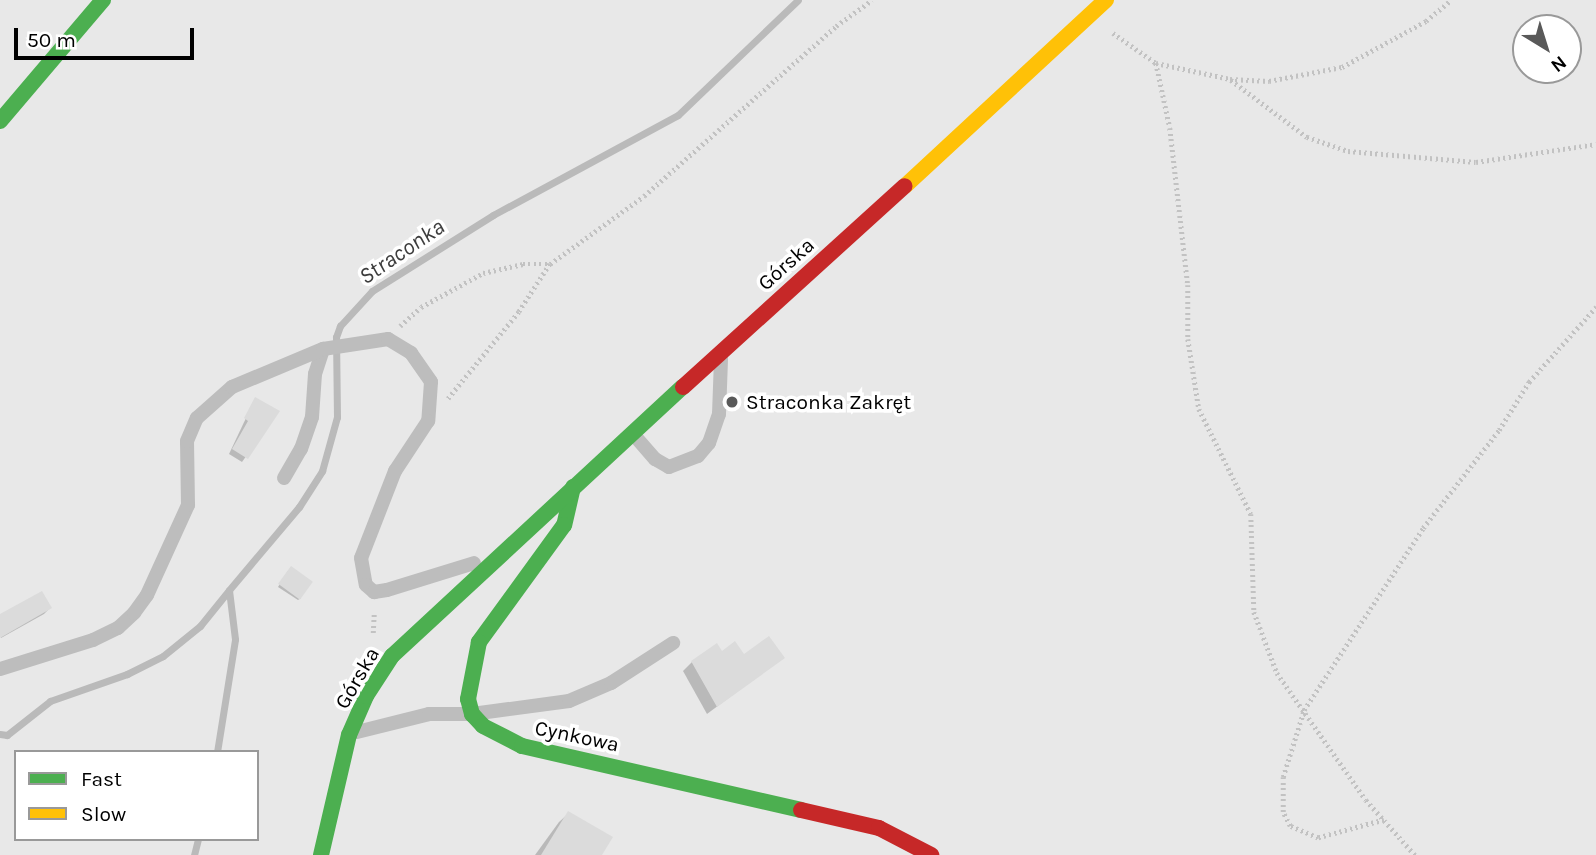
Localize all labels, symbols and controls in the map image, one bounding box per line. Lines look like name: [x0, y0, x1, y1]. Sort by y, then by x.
scale bar: [18, 14, 198, 58]
north arrow: [1512, 14, 1582, 84]
text: 50 m: [27, 28, 76, 52]
text: N: [1547, 51, 1571, 77]
water label: Straconka: [354, 213, 450, 291]
street label: Górska: [753, 232, 819, 296]
place label: Straconka Zakręt: [746, 389, 911, 415]
marker: Straconka Zakręt: [724, 394, 740, 410]
street label: Górska: [329, 643, 385, 713]
street label: Cynkowa: [533, 715, 621, 757]
legend: [14, 750, 259, 841]
text: Fast: [81, 767, 122, 791]
text: Slow: [81, 802, 126, 826]

